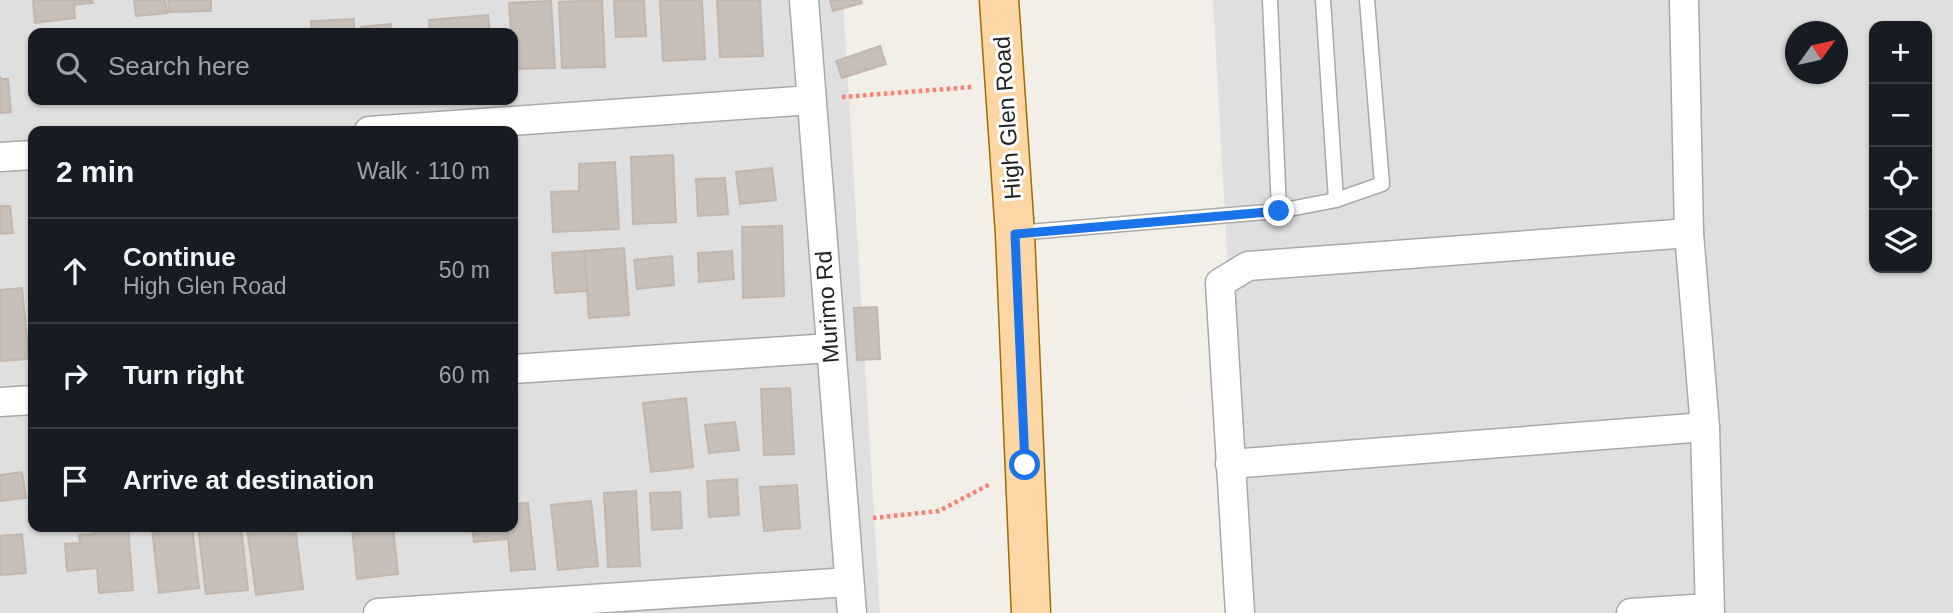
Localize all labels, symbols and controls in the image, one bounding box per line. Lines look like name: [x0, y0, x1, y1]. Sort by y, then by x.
north arrow: [1785, 21, 1848, 84]
map controls: [1869, 21, 1932, 273]
button: +: [1869, 21, 1932, 84]
search box: [28, 28, 518, 105]
street label: High Glen Road: [988, 35, 1026, 201]
icon: search: [52, 48, 90, 86]
text: Search here: [108, 51, 250, 81]
button: −: [1869, 84, 1932, 147]
button: locate: [1869, 147, 1932, 210]
text: 2 min: [56, 155, 134, 188]
text: Walk · 110 m: [357, 158, 490, 184]
route end: [1263, 195, 1294, 226]
button: layers: [1869, 210, 1932, 273]
text: Continue: [123, 242, 236, 272]
street label: Murimo Rd: [810, 250, 844, 364]
icon: ahead: [56, 252, 94, 290]
text: 50 m: [439, 257, 490, 283]
text: High Glen Road: [123, 273, 287, 299]
icon: right: [56, 357, 94, 395]
text: Turn right: [123, 360, 244, 390]
text: 60 m: [439, 362, 490, 388]
route start: [1009, 449, 1040, 480]
icon: arrive: [56, 462, 94, 500]
text: Arrive at destination: [123, 465, 374, 495]

